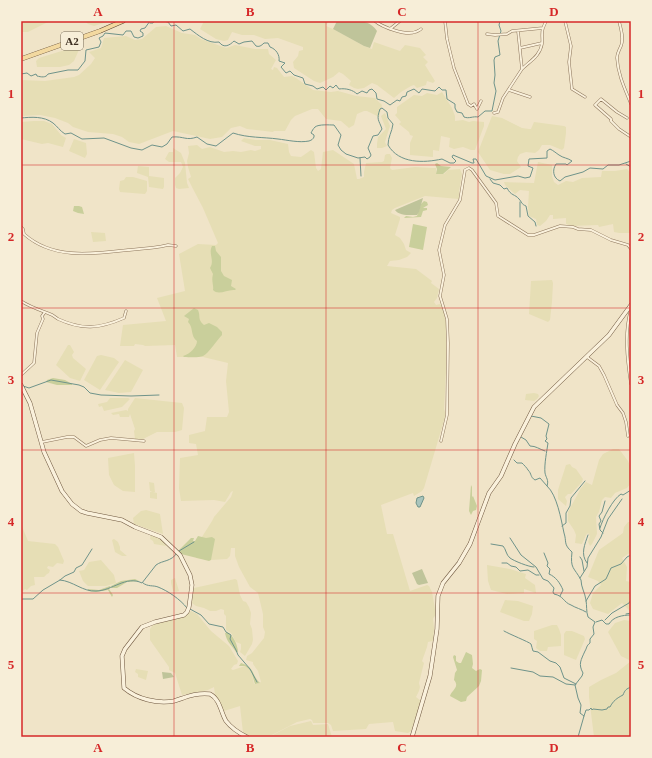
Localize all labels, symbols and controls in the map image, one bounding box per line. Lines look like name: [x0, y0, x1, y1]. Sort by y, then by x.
text: A: [93, 4, 103, 19]
text: B: [246, 4, 255, 19]
text: C: [397, 4, 407, 19]
text: D: [549, 4, 559, 19]
road number: A2: [61, 32, 83, 50]
text: 1: [8, 86, 14, 101]
text: 1: [638, 86, 644, 101]
text: 2: [8, 229, 14, 244]
text: 2: [638, 229, 644, 244]
text: 3: [8, 372, 15, 387]
text: 3: [638, 372, 645, 387]
text: 4: [8, 514, 15, 529]
text: 4: [638, 514, 645, 529]
text: 5: [8, 657, 15, 672]
text: 5: [638, 657, 645, 672]
text: A: [93, 740, 103, 755]
text: B: [246, 740, 255, 755]
text: C: [397, 740, 407, 755]
text: D: [549, 740, 559, 755]

